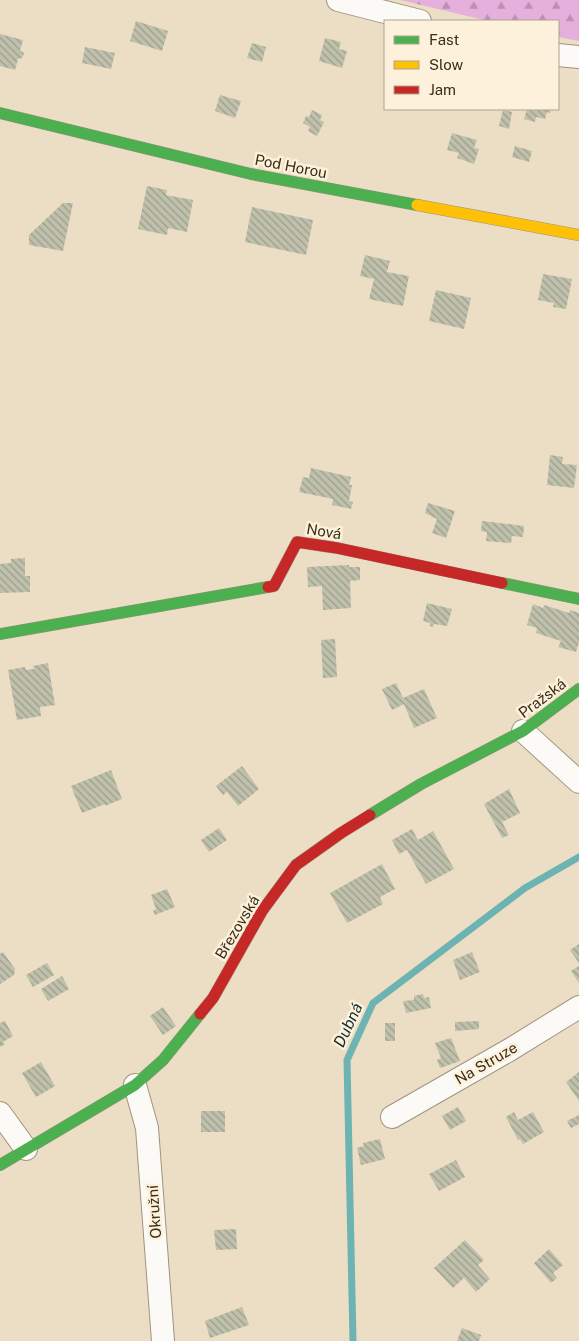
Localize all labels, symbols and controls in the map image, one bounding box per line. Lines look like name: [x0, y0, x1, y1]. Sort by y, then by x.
legend: [384, 20, 559, 110]
text: Fast: [429, 31, 459, 48]
text: Slow: [429, 56, 464, 73]
text: Jam: [429, 81, 456, 98]
street label: Pod Horou: [253, 151, 329, 181]
street label: Nová: [305, 520, 343, 542]
street label: Pražská: [515, 675, 569, 721]
street label: Březovská: [211, 892, 263, 962]
water label: Dubná: [330, 1000, 366, 1050]
street label: Na Struze: [452, 1038, 520, 1088]
street label: Okružní: [144, 1184, 164, 1239]

